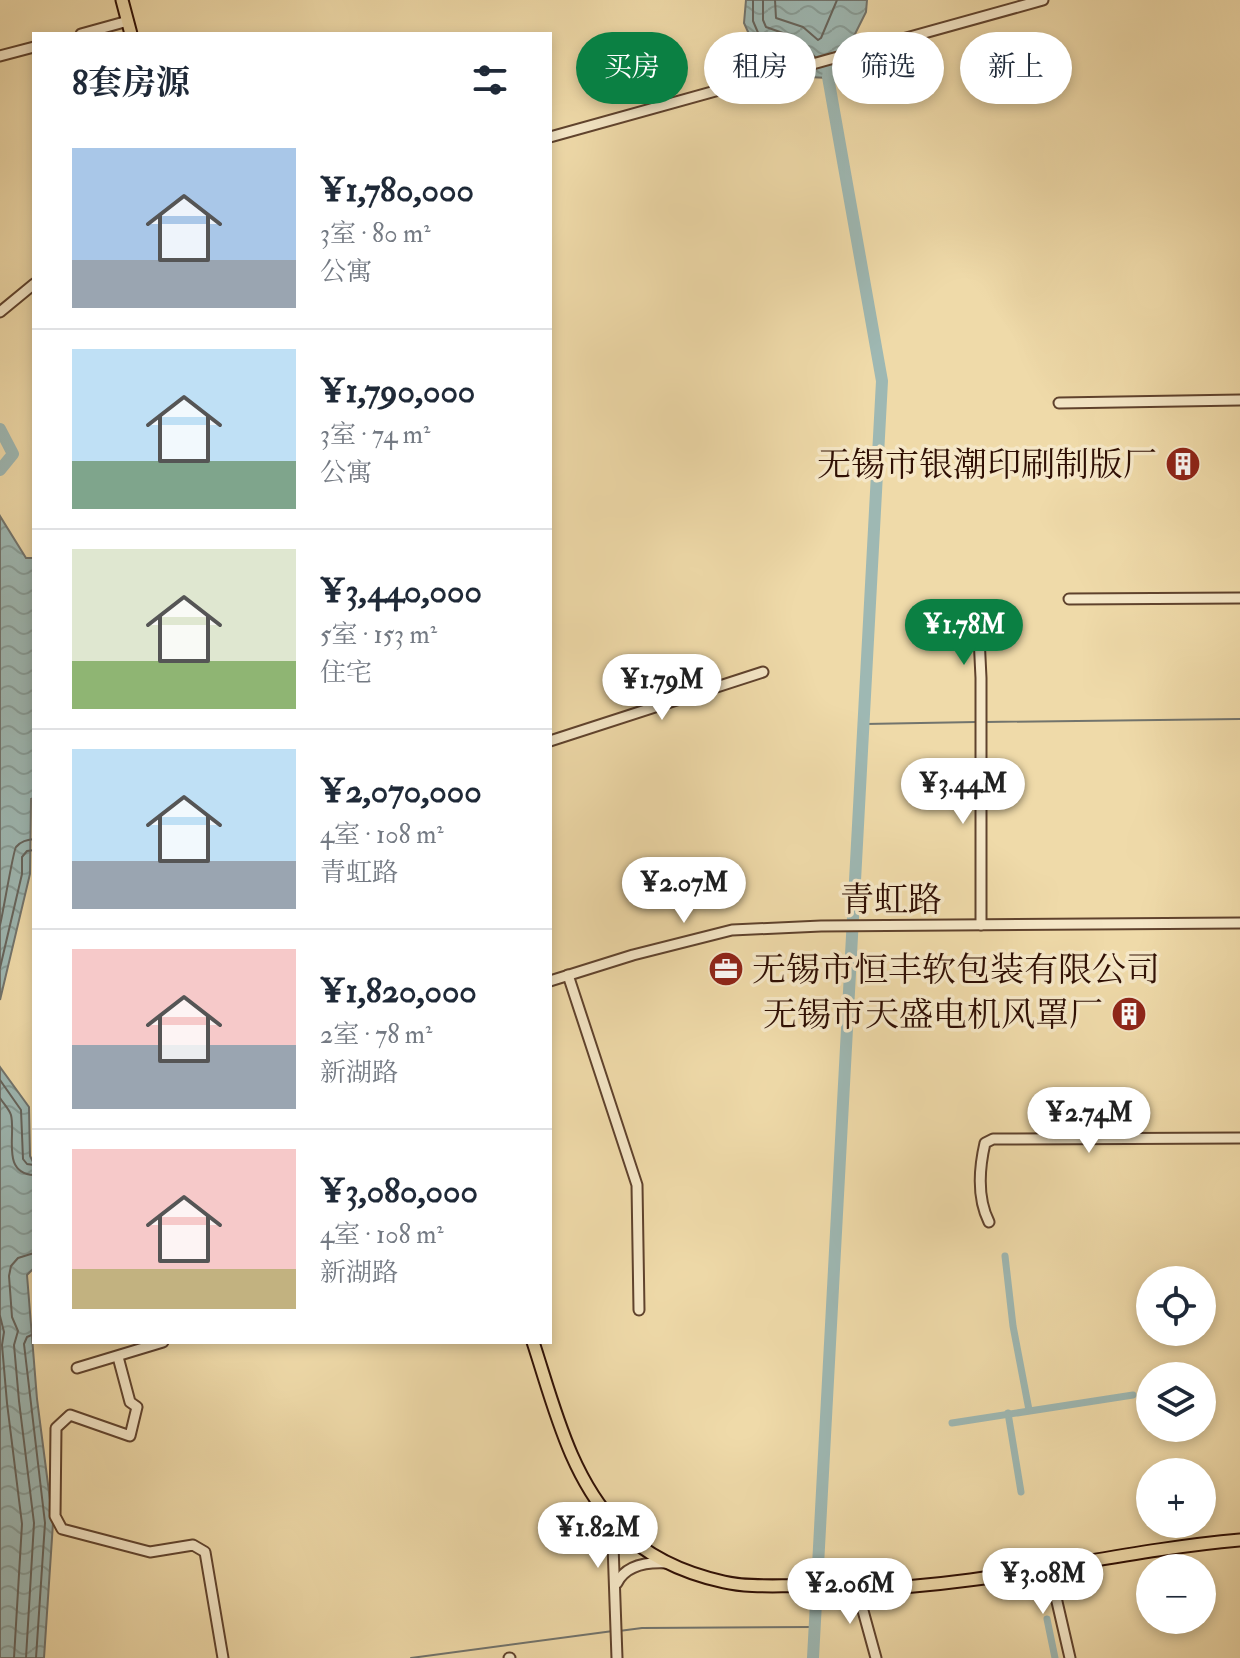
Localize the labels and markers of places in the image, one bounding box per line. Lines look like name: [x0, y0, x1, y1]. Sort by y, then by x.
place label: 无锡市银潮印刷制版厂: [817, 444, 1157, 487]
building icon: 无锡市银潮印刷制版厂: [1164, 445, 1202, 483]
pin: ¥1.78M: [899, 599, 1029, 667]
pin: ¥1.79M: [597, 654, 727, 722]
pin: ¥3.44M: [898, 758, 1028, 826]
pin: ¥2.07M: [619, 857, 749, 925]
place label: 无锡市恒丰软包装有限公司: [752, 949, 1160, 992]
office icon: 无锡市恒丰软包装有限公司: [707, 950, 745, 988]
place label: 无锡市天盛电机风罩厂: [763, 994, 1103, 1037]
building icon: 无锡市天盛电机风罩厂: [1110, 995, 1148, 1033]
pin: ¥2.74M: [1024, 1087, 1154, 1155]
pin: ¥1.82M: [533, 1502, 663, 1570]
pin: ¥3.08M: [978, 1548, 1108, 1616]
pin: ¥2.06M: [785, 1558, 915, 1626]

